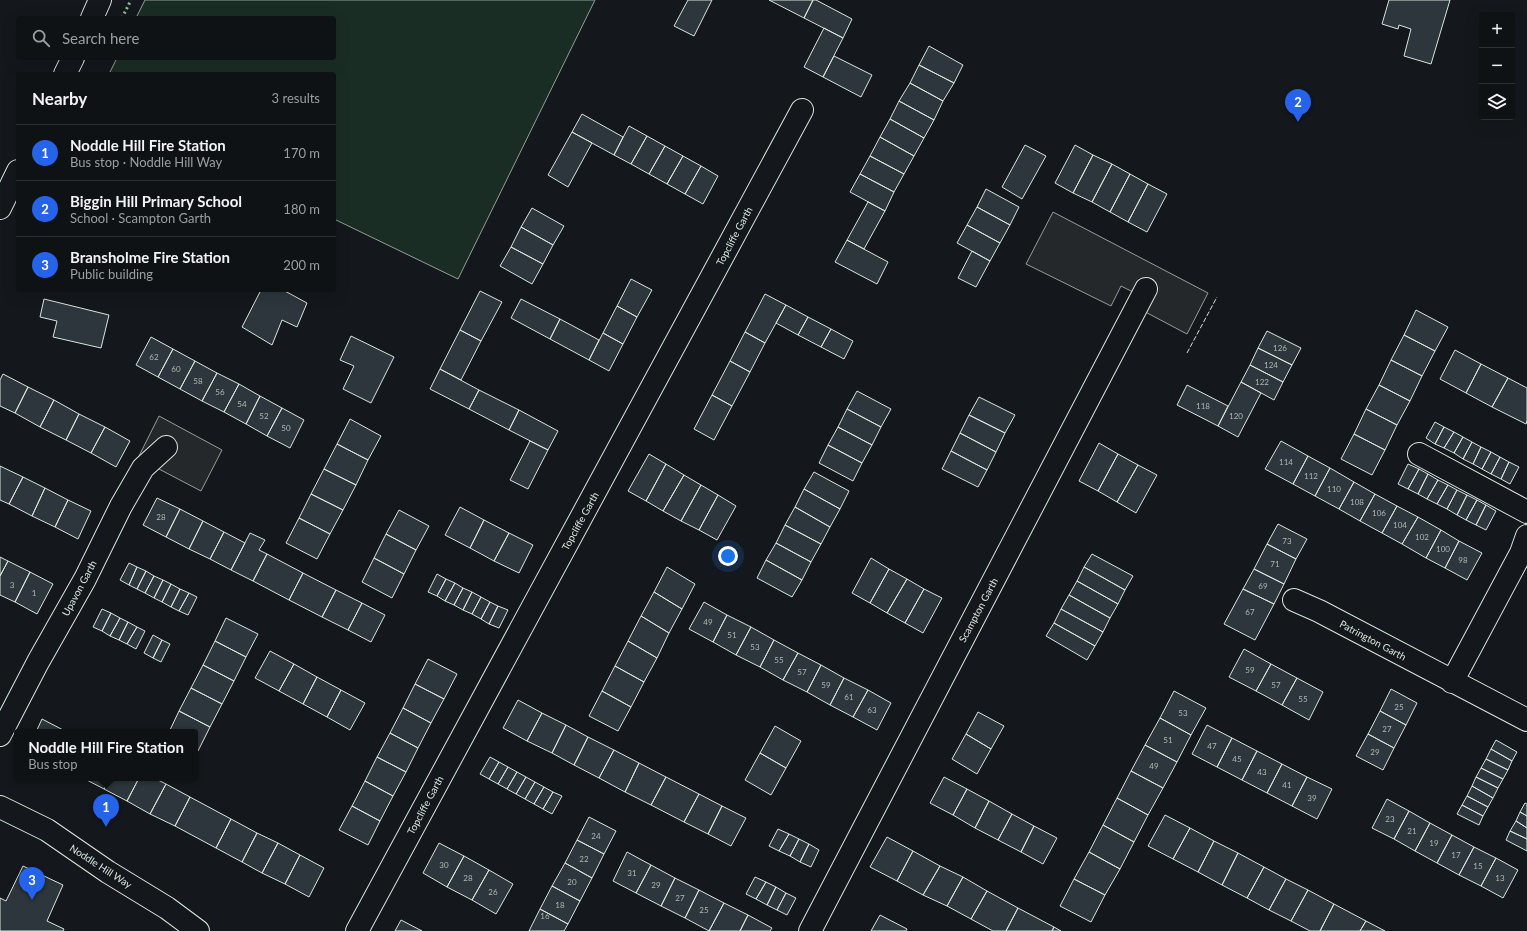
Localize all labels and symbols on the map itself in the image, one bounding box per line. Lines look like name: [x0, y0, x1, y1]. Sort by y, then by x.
pin: 2: [1285, 89, 1311, 122]
street label: Topcliffe Garth: [713, 205, 755, 267]
house number: 126: [1273, 343, 1287, 353]
house number: 62: [149, 352, 159, 362]
house number: 124: [1264, 360, 1278, 370]
house number: 60: [171, 364, 181, 374]
house number: 58: [193, 376, 203, 386]
house number: 122: [1255, 377, 1269, 387]
house number: 56: [215, 387, 225, 397]
house number: 54: [237, 399, 247, 409]
house number: 118: [1196, 401, 1210, 411]
house number: 52: [259, 411, 269, 421]
house number: 120: [1229, 411, 1243, 421]
house number: 50: [281, 423, 291, 433]
house number: 114: [1279, 457, 1293, 467]
house number: 112: [1304, 471, 1318, 481]
house number: 110: [1327, 484, 1341, 494]
street label: Topcliffe Garth: [559, 490, 601, 552]
house number: 108: [1350, 497, 1364, 507]
house number: 106: [1372, 508, 1386, 518]
house number: 28: [156, 512, 166, 522]
house number: 104: [1393, 520, 1407, 530]
house number: 102: [1415, 532, 1429, 542]
house number: 73: [1282, 536, 1292, 546]
house number: 100: [1436, 544, 1450, 554]
your location: [718, 546, 738, 566]
house number: 98: [1458, 555, 1468, 565]
street label: Upavon Garth: [59, 558, 99, 618]
house number: 71: [1270, 559, 1280, 569]
street label: Scampton Garth: [956, 576, 1000, 644]
house number: 3: [10, 580, 15, 590]
house number: 69: [1258, 581, 1268, 591]
house number: 1: [32, 588, 37, 598]
house number: 67: [1245, 607, 1255, 617]
house number: 49: [703, 617, 713, 627]
street label: Patrington Garth: [1338, 617, 1408, 663]
house number: 51: [727, 630, 737, 640]
house number: 53: [750, 642, 760, 652]
house number: 55: [774, 655, 784, 665]
house number: 59: [1245, 665, 1255, 675]
house number: 57: [797, 667, 807, 677]
house number: 59: [821, 680, 831, 690]
house number: 57: [1271, 680, 1281, 690]
house number: 61: [844, 692, 854, 702]
house number: 55: [1298, 694, 1308, 704]
house number: 25: [1394, 702, 1404, 712]
house number: 63: [867, 705, 877, 715]
house number: 53: [1178, 708, 1188, 718]
house number: 27: [1382, 724, 1392, 734]
house number: 51: [1163, 735, 1173, 745]
house number: 47: [1207, 741, 1217, 751]
house number: 29: [1370, 747, 1380, 757]
house number: 45: [1232, 754, 1242, 764]
house number: 49: [1149, 761, 1159, 771]
house number: 43: [1257, 767, 1267, 777]
street label: Topcliffe Garth: [404, 774, 446, 836]
house number: 41: [1282, 780, 1292, 790]
house number: 39: [1307, 793, 1317, 803]
pin: 1: [93, 794, 119, 827]
house number: 23: [1385, 814, 1395, 824]
house number: 21: [1407, 826, 1417, 836]
house number: 24: [591, 831, 601, 841]
house number: 19: [1429, 838, 1439, 848]
street label: Noddle Hill Way: [68, 842, 135, 891]
house number: 17: [1451, 850, 1461, 860]
house number: 22: [579, 854, 589, 864]
house number: 30: [439, 860, 449, 870]
house number: 15: [1473, 861, 1483, 871]
pin: 3: [19, 867, 45, 900]
house number: 31: [627, 868, 637, 878]
house number: 28: [463, 873, 473, 883]
house number: 13: [1495, 873, 1505, 883]
house number: 20: [567, 877, 577, 887]
house number: 29: [651, 880, 661, 890]
house number: 26: [488, 887, 498, 897]
house number: 27: [675, 893, 685, 903]
house number: 18: [555, 900, 565, 910]
house number: 25: [699, 905, 709, 915]
house number: 16: [540, 911, 550, 921]

